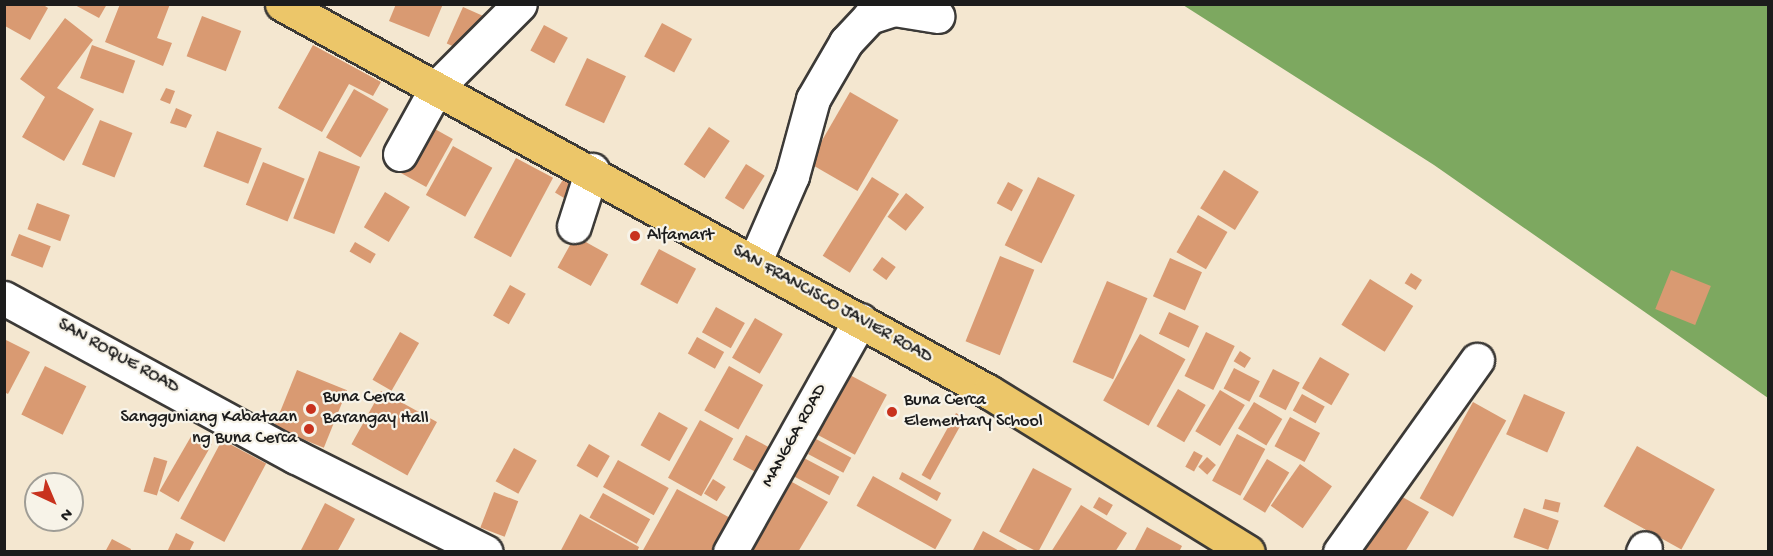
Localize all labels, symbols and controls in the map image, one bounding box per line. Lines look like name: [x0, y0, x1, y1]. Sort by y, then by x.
place label: Alfamart: [647, 225, 714, 247]
marker: Alfamart: [628, 229, 642, 243]
street label: SAN FRANCISCO JAVIER ROAD: [728, 241, 936, 369]
street label: SAN ROQUE ROAD: [53, 315, 183, 399]
street label: MANGGA ROAD: [758, 380, 832, 492]
place label: Buna Cerca Barangay Hall: [323, 388, 429, 430]
place label: Buna Cerca Elementary School: [904, 391, 1043, 434]
marker: Buna Cerca Barangay Hall: [304, 402, 318, 416]
marker: Buna Cerca Elementary School: [885, 405, 899, 419]
place label: Sangguniang Kabataan ng Buna Cerca: [120, 408, 297, 450]
marker: Sangguniang Kabataan ng Buna Cerca: [302, 422, 316, 436]
north arrow: [24, 472, 84, 532]
text: N: [55, 503, 76, 524]

